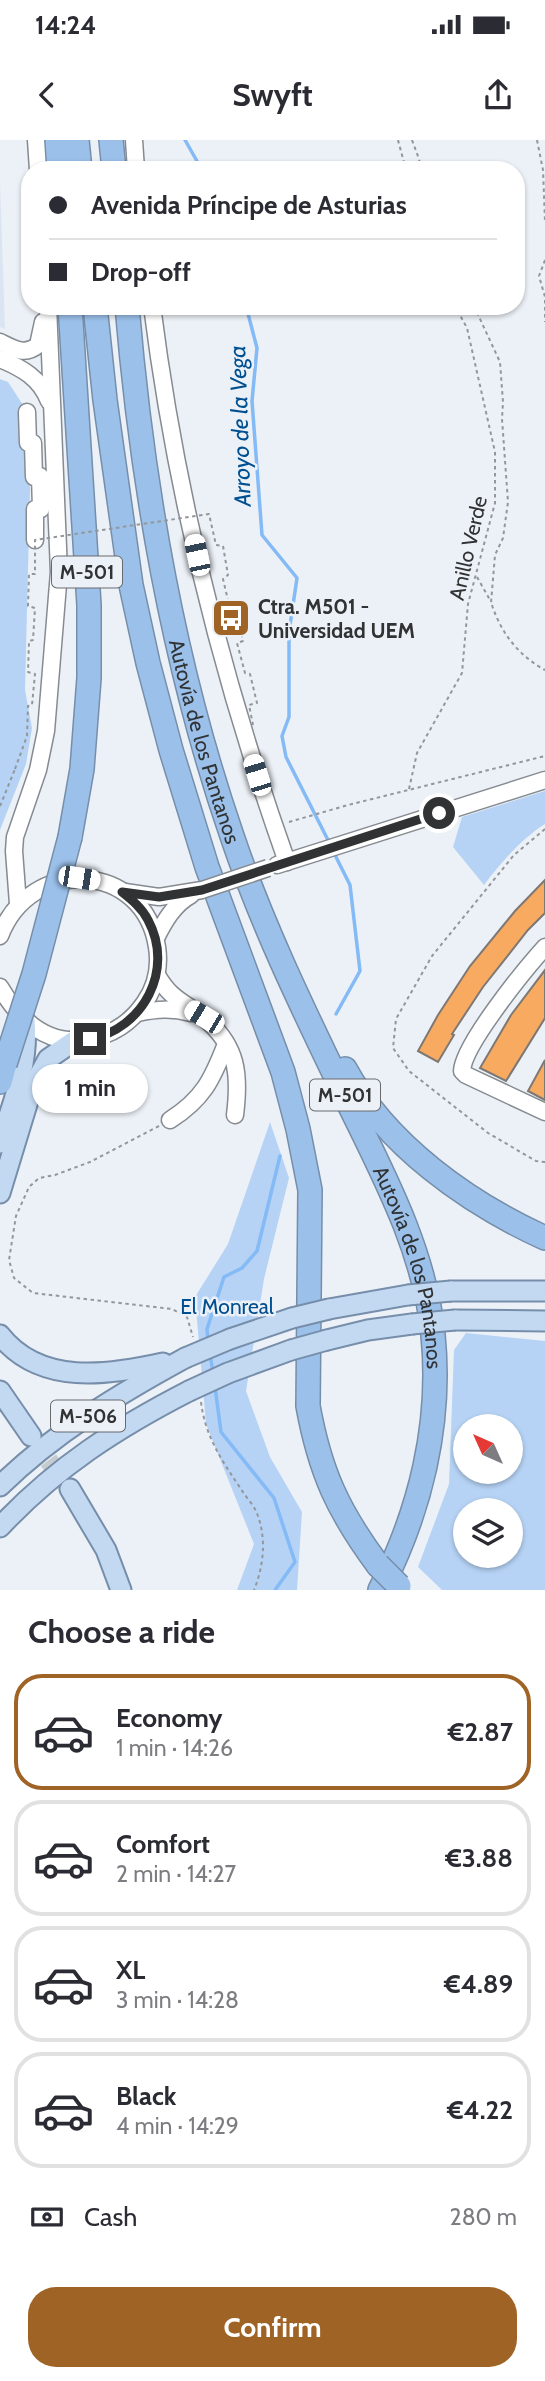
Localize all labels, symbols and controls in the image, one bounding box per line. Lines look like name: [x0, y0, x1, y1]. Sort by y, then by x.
text: 14:24: [35, 9, 96, 41]
text: Swyft: [232, 75, 313, 114]
icon: back: [28, 76, 66, 114]
icon: share: [479, 76, 517, 114]
text: Avenida Príncipe de Asturias: [91, 189, 407, 221]
text: Drop-off: [91, 256, 191, 288]
water label: Arroyo de la Vega: [223, 345, 257, 508]
street label: Anillo Verde: [444, 493, 492, 603]
car: [183, 532, 212, 578]
road number: M-501: [52, 556, 122, 588]
place label: Ctra. M501 - Universidad UEM: [258, 594, 415, 643]
bus stop icon: Ctra. M501 - Universidad UEM: [210, 597, 252, 639]
street label: Autovía de los Pantanos: [164, 637, 246, 847]
car: [241, 752, 274, 798]
route start: [423, 797, 455, 829]
car: [57, 864, 102, 892]
car: [181, 997, 228, 1037]
route end: [74, 1023, 106, 1055]
callout: 1 min: [32, 1063, 148, 1112]
text: 1 min: [64, 1074, 116, 1102]
road number: M-501: [310, 1079, 380, 1110]
street label: Autovía de los Pantanos: [368, 1162, 447, 1370]
park label: El Monreal: [180, 1294, 274, 1319]
road number: M-506: [51, 1400, 125, 1432]
north arrow: [453, 1414, 523, 1484]
map controls: [453, 1414, 523, 1568]
button: layers: [453, 1498, 523, 1568]
text: Choose a ride: [28, 1612, 215, 1651]
icon: car: [32, 1701, 95, 1764]
text: Economy: [116, 1702, 222, 1734]
text: €2.87: [448, 1716, 513, 1748]
text: 1 min · 14:26: [116, 1734, 233, 1762]
icon: car: [32, 1827, 95, 1890]
text: Comfort: [116, 1828, 210, 1860]
text: €3.88: [445, 1842, 513, 1874]
text: 2 min · 14:27: [116, 1860, 236, 1888]
icon: car: [32, 1953, 95, 2016]
text: XL: [116, 1954, 145, 1986]
text: €4.89: [444, 1968, 513, 2000]
text: 3 min · 14:28: [116, 1986, 239, 2014]
icon: car: [32, 2079, 95, 2142]
text: Black: [116, 2080, 176, 2112]
text: €4.22: [447, 2094, 513, 2126]
text: 4 min · 14:29: [116, 2112, 239, 2140]
icon: cash: [28, 2198, 66, 2236]
text: Cash: [84, 2201, 137, 2233]
text: 280 m: [450, 2203, 517, 2231]
button: Confirm: [28, 2287, 517, 2367]

